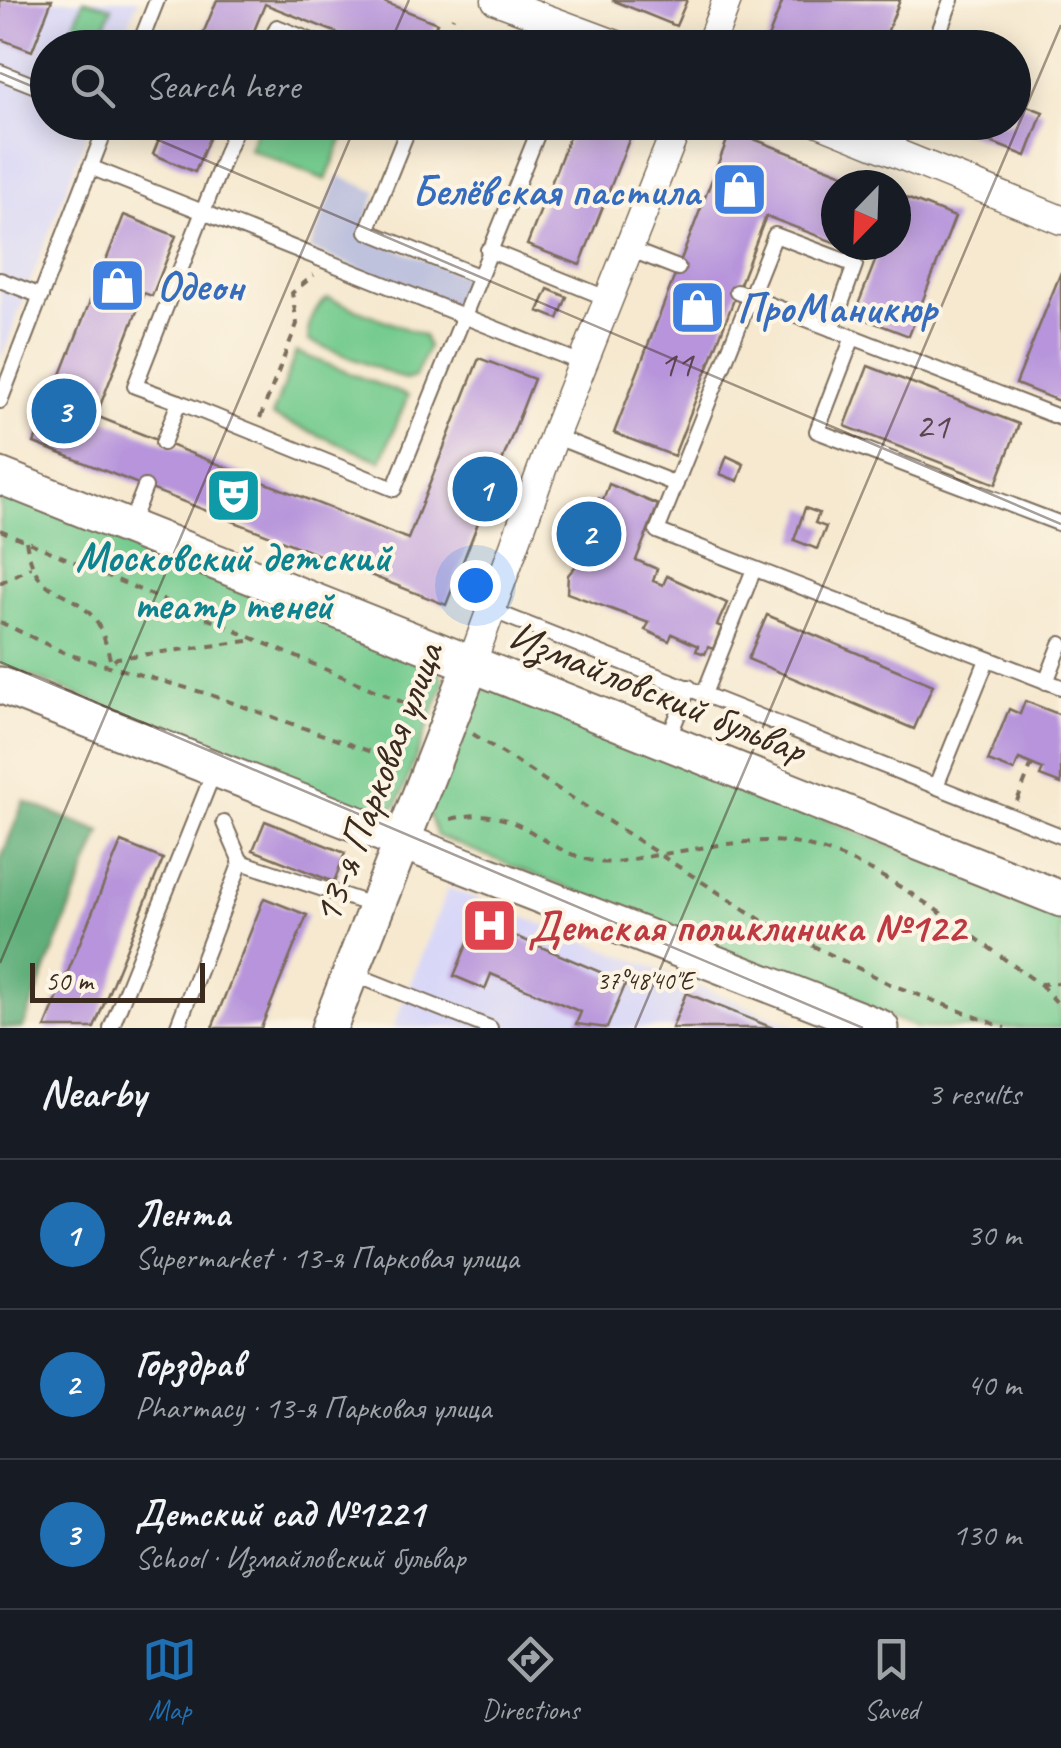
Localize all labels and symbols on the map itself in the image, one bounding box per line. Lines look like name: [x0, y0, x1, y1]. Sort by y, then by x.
shop icon: Белёвская пастила: [709, 160, 769, 220]
place label: Белёвская пастила: [412, 165, 703, 218]
north arrow: [821, 170, 911, 260]
shop icon: Одеон: [88, 255, 148, 315]
place label: Одеон: [157, 260, 246, 313]
shop icon: ПроМаникюр: [668, 277, 728, 337]
place label: ПроМаникюр: [737, 282, 940, 335]
house number: 11: [659, 340, 695, 387]
pin: 3: [32, 374, 96, 448]
house number: 21: [915, 402, 951, 449]
pin: 1: [452, 452, 518, 526]
theatre icon: Московский детский театр теней: [203, 466, 263, 526]
pin: 2: [556, 496, 622, 572]
place label: Московский детский театр теней: [75, 531, 394, 632]
your location: [450, 560, 501, 611]
street label: Измайловский бульвар: [501, 609, 815, 777]
street label: 13-я Парковая улица: [299, 632, 457, 932]
hospital icon: Детская поликлиника №122: [459, 896, 519, 956]
place label: Детская поликлиника №122: [528, 901, 969, 954]
scale bar: [30, 958, 205, 1003]
text: 37°48'40"E: [597, 965, 696, 997]

